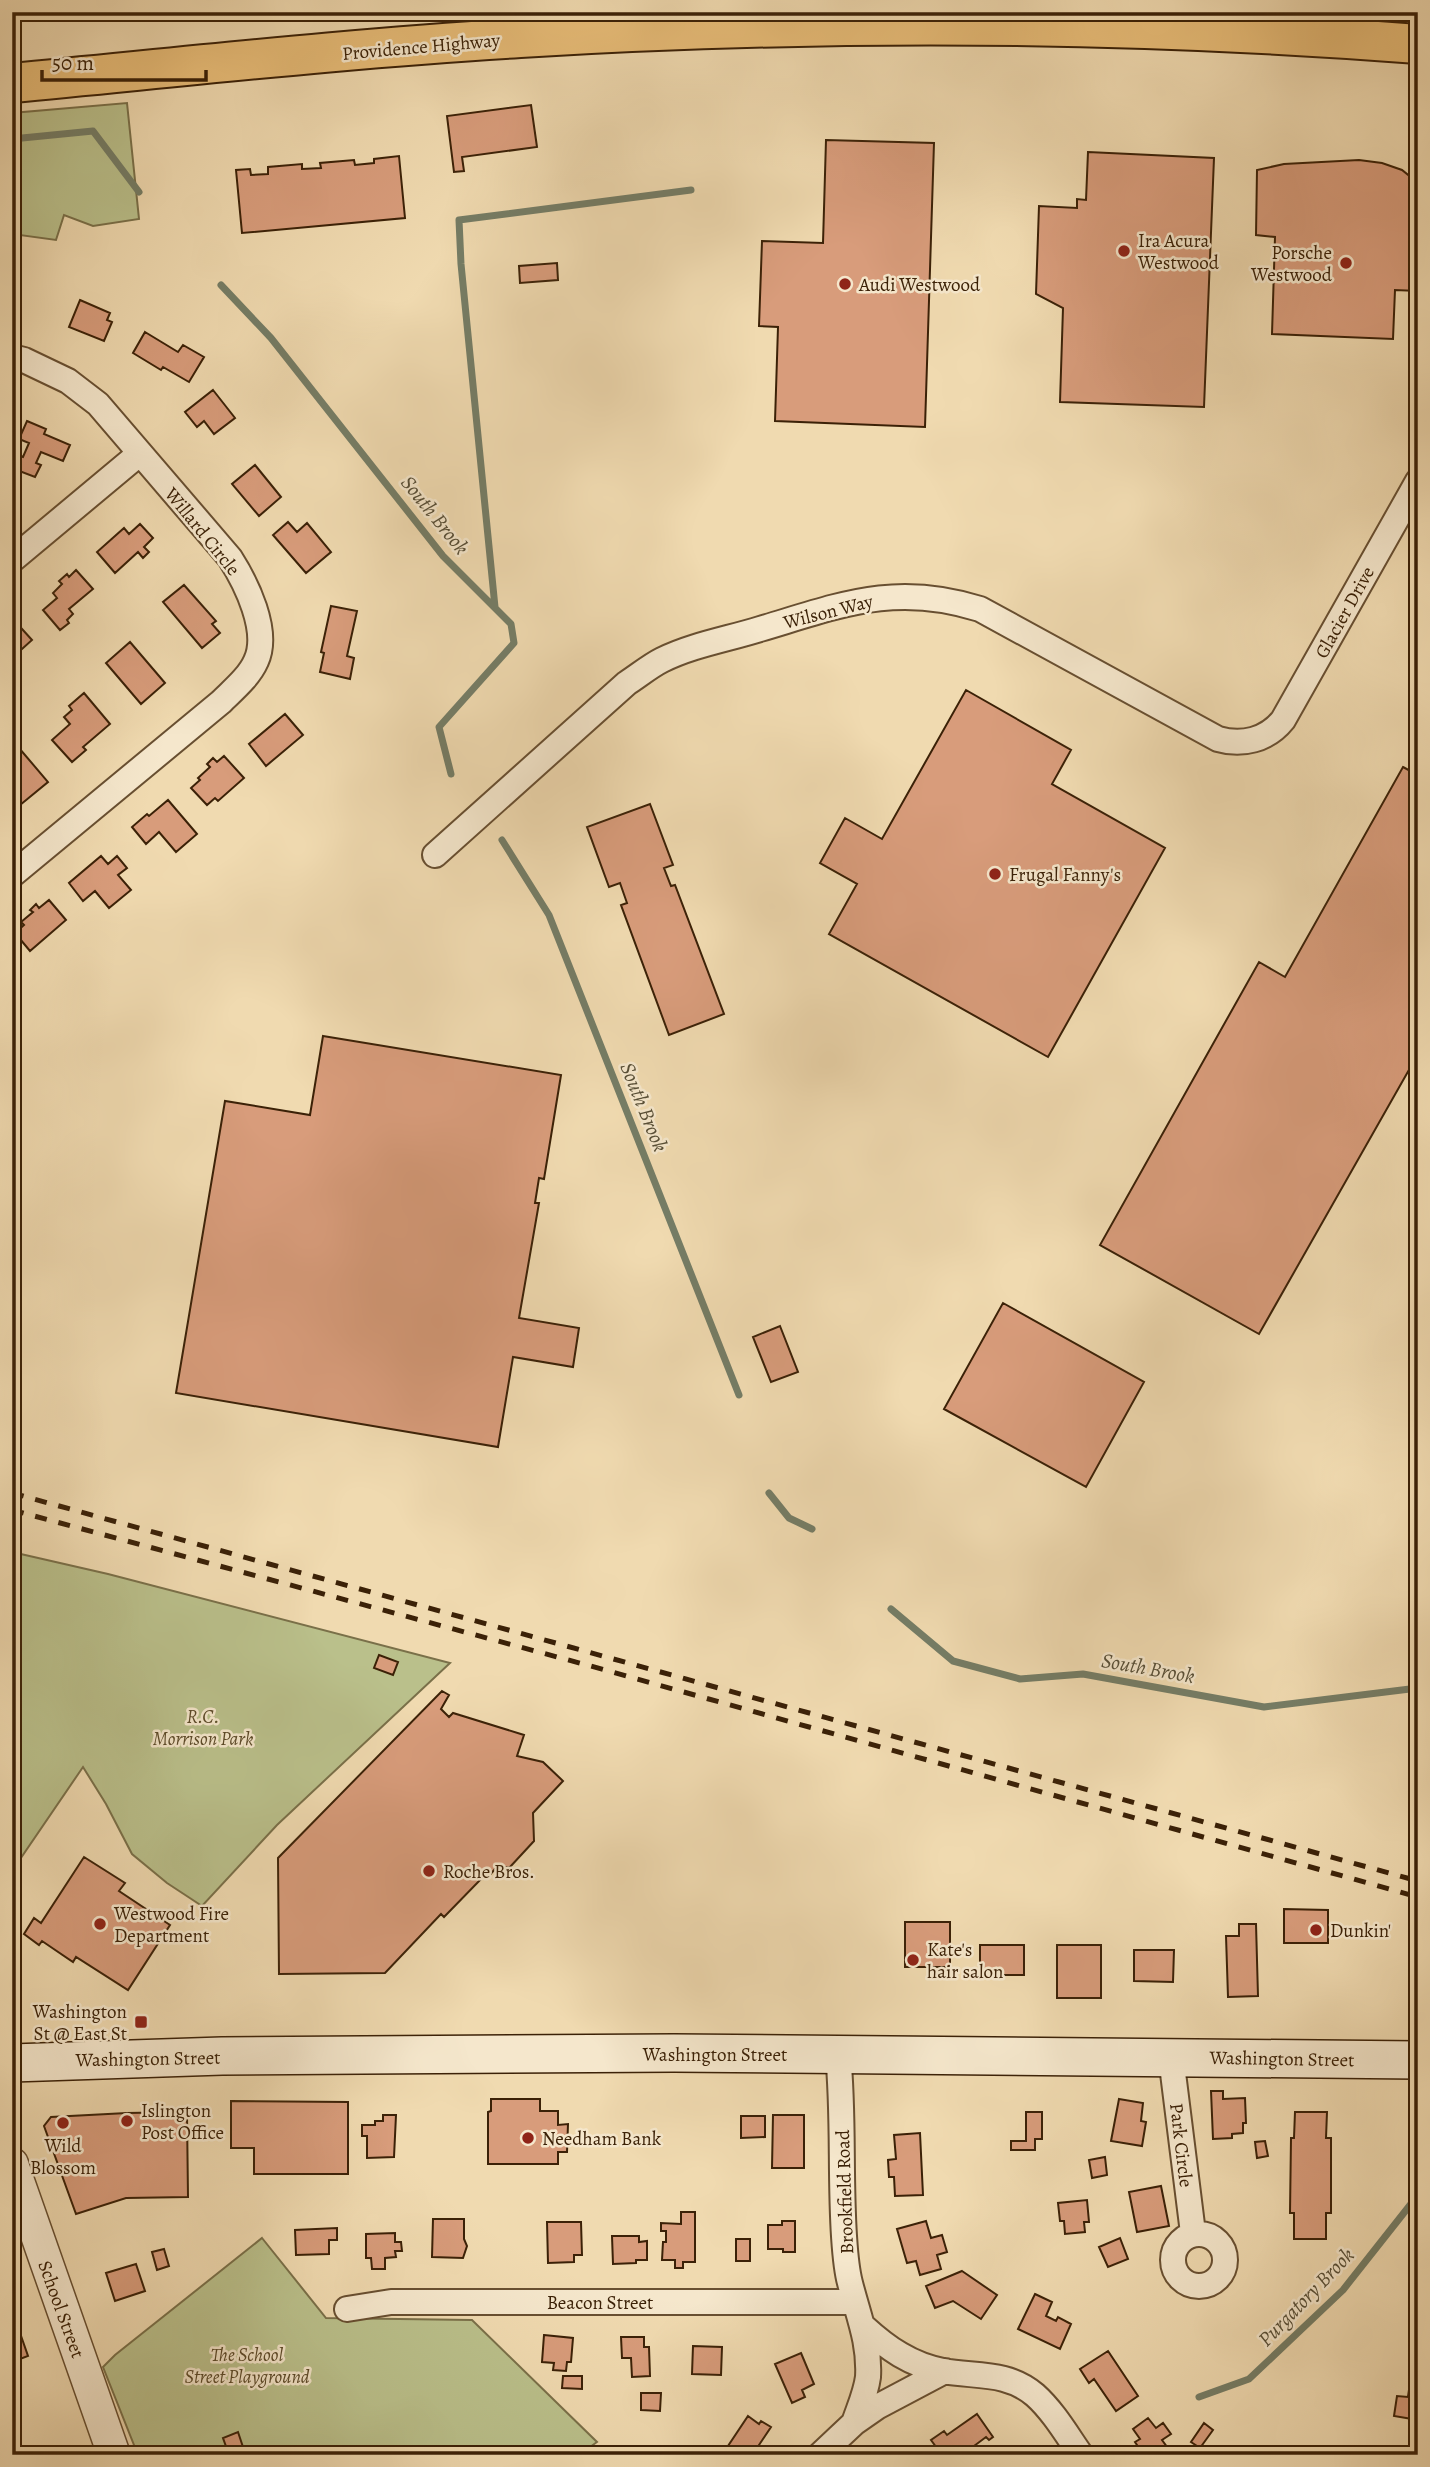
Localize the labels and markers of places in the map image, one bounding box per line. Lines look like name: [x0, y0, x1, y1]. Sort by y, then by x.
place label: Ira Acura Westwood: [1137, 228, 1220, 276]
place label: Porsche Westwood: [1250, 240, 1333, 288]
marker: Ira Acura Westwood: [1116, 243, 1132, 259]
marker: Porsche Westwood: [1338, 255, 1354, 271]
place label: Audi Westwood: [858, 272, 981, 298]
marker: Audi Westwood: [837, 276, 853, 292]
place label: Frugal Fanny's: [1009, 862, 1121, 888]
marker: Frugal Fanny's: [987, 866, 1003, 882]
place label: Roche Bros.: [443, 1859, 535, 1885]
marker: Roche Bros.: [421, 1863, 437, 1879]
place label: Westwood Fire Department: [113, 1901, 229, 1949]
marker: Westwood Fire Department: [92, 1916, 108, 1932]
place label: Dunkin': [1330, 1918, 1391, 1944]
marker: Dunkin': [1308, 1922, 1324, 1938]
place label: Kate's hair salon: [927, 1937, 1003, 1985]
marker: Kate's hair salon: [905, 1952, 921, 1968]
place label: Washington St @ East St: [32, 1999, 127, 2047]
marker: Washington St @ East St: [133, 2014, 149, 2030]
place label: Islington Post Office: [141, 2098, 224, 2146]
marker: Islington Post Office: [119, 2113, 135, 2129]
marker: Wild Blossom: [55, 2115, 71, 2131]
place label: Needham Bank: [542, 2126, 662, 2152]
marker: Needham Bank: [520, 2130, 536, 2146]
place label: Wild Blossom: [30, 2133, 96, 2181]

